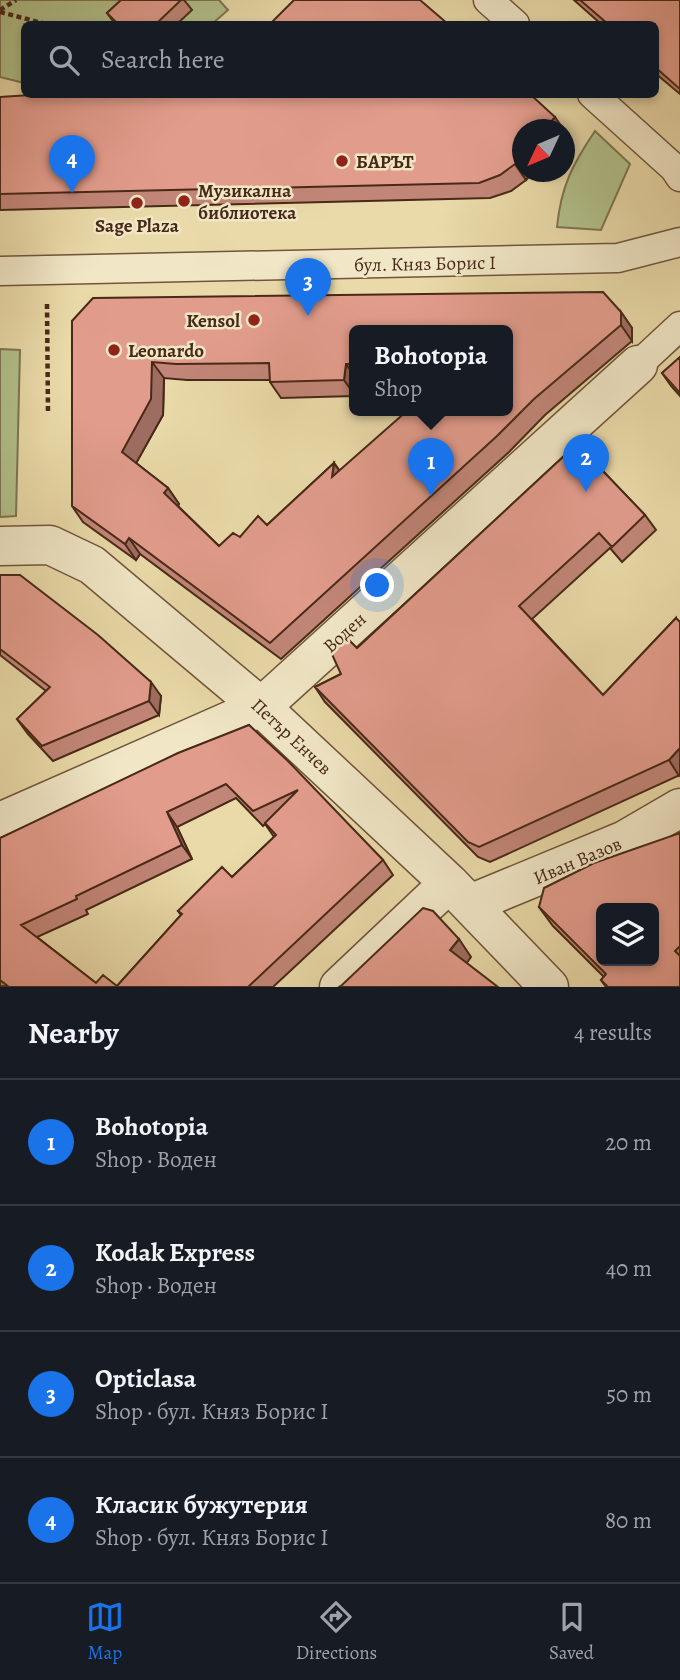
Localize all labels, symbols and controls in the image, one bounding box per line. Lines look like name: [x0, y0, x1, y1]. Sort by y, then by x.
search box: [21, 21, 659, 98]
icon: search: [45, 41, 83, 79]
text: Search here: [101, 42, 225, 77]
north arrow: [512, 119, 575, 182]
pin: 4: [49, 135, 95, 193]
place label: БАРЪТ: [356, 149, 414, 175]
marker: БАРЪТ: [334, 153, 350, 169]
place label: Музикална библиотека: [198, 178, 297, 226]
marker: Музикална библиотека: [176, 193, 192, 209]
marker: Sage Plaza: [129, 195, 145, 211]
place label: Sage Plaza: [95, 213, 180, 239]
street label: бул. Княз Борис I: [354, 250, 496, 278]
pin: 3: [285, 258, 331, 316]
place label: Kensol: [186, 308, 240, 334]
marker: Kensol: [246, 312, 262, 328]
popup: [349, 325, 513, 416]
place label: Leonardo: [128, 338, 204, 364]
text: Bohotopia: [374, 338, 488, 373]
marker: Leonardo: [106, 342, 122, 358]
text: Shop: [374, 373, 422, 404]
pin: 2: [563, 434, 609, 492]
pin: 1: [408, 438, 454, 496]
your location: [360, 568, 394, 602]
street label: Воден: [317, 606, 372, 659]
street label: Петър Енчев: [245, 693, 337, 781]
street label: Иван Вазов: [529, 831, 626, 891]
map controls: [596, 903, 659, 966]
button: layers: [596, 903, 659, 966]
text: Nearby: [28, 1013, 119, 1053]
text: 4 results: [574, 1017, 652, 1048]
text: Bohotopia: [95, 1109, 208, 1144]
text: 1: [47, 1127, 55, 1158]
text: 20 m: [605, 1127, 652, 1158]
text: Shop · Воден: [95, 1144, 217, 1175]
text: Kodak Express: [95, 1235, 255, 1270]
text: 2: [45, 1253, 57, 1284]
text: 40 m: [606, 1253, 652, 1284]
text: Shop · Воден: [95, 1270, 217, 1301]
text: Opticlasa: [95, 1361, 196, 1396]
text: 3: [46, 1379, 56, 1410]
text: 50 m: [606, 1379, 652, 1410]
text: Shop · бул. Княз Борис I: [95, 1396, 329, 1427]
text: Класик бужутерия: [95, 1487, 308, 1522]
text: 4: [46, 1505, 56, 1536]
text: 80 m: [605, 1505, 652, 1536]
text: Shop · бул. Княз Борис I: [95, 1522, 329, 1553]
tab: Map: [86, 1598, 124, 1666]
tab: Directions: [296, 1598, 377, 1666]
tab: Saved: [549, 1598, 594, 1666]

